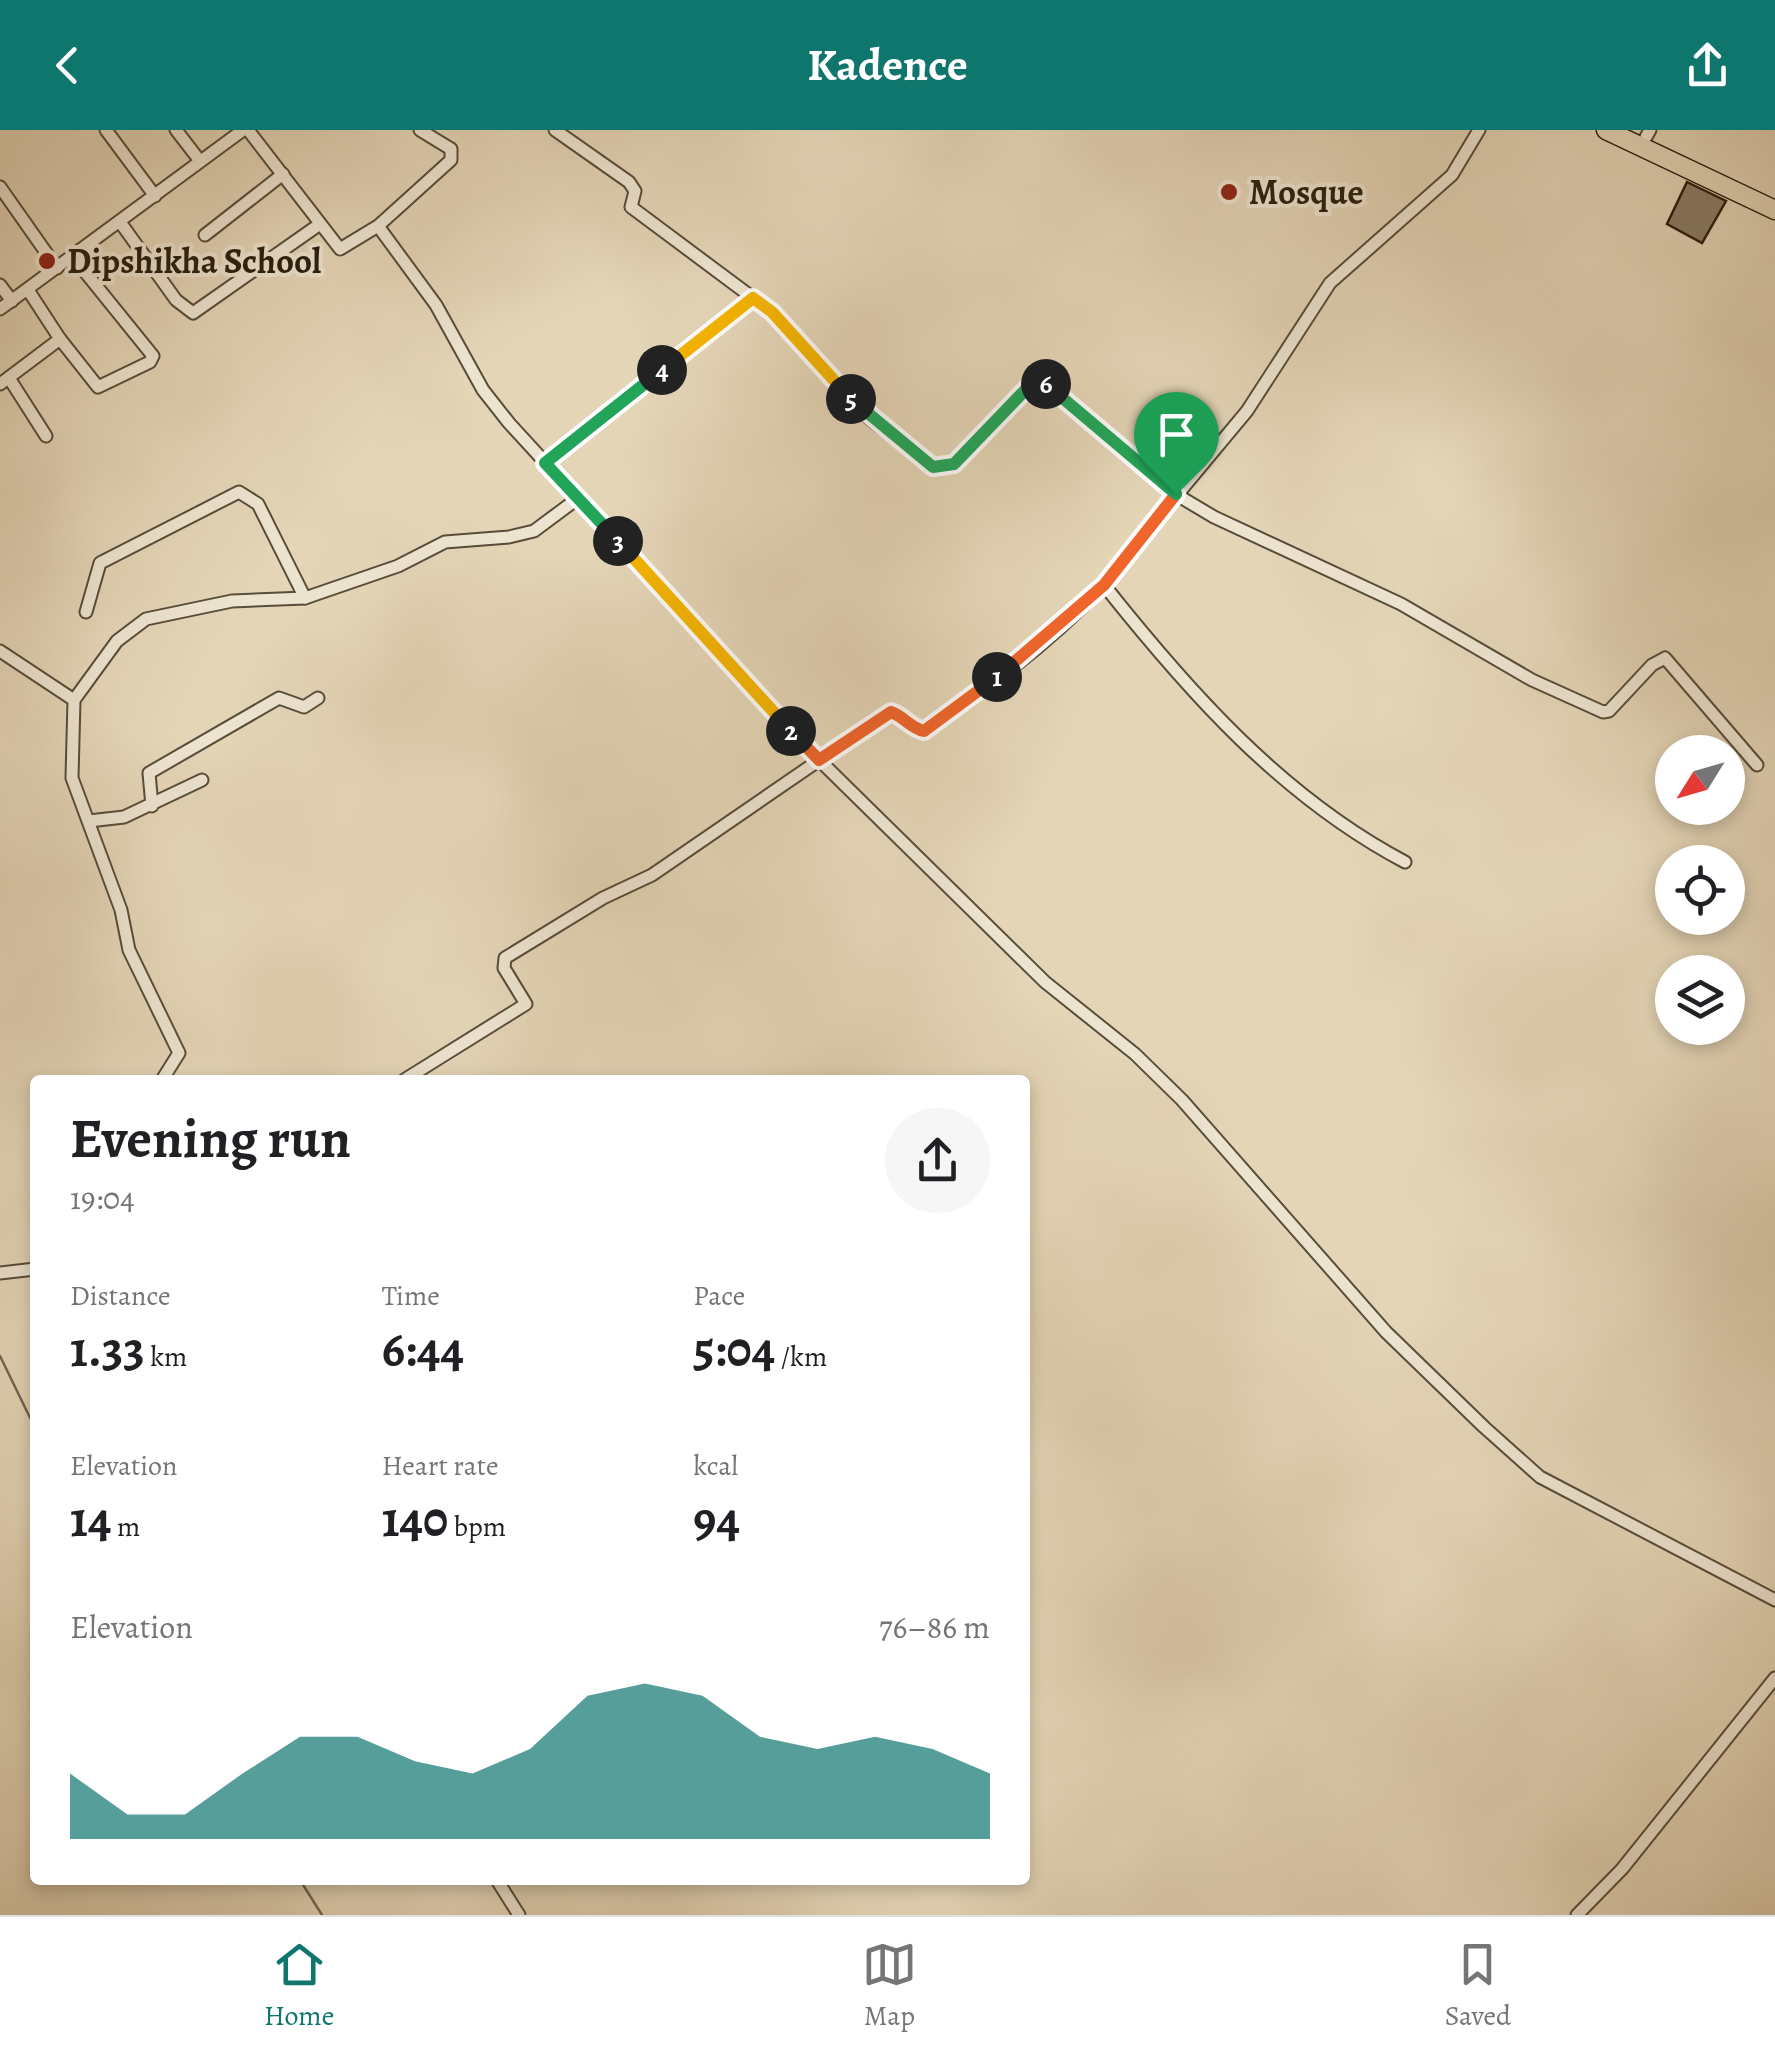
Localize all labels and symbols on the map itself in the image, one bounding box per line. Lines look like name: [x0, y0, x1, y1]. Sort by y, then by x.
place label: Mosque: [1249, 168, 1364, 216]
marker: Mosque: [1218, 181, 1240, 203]
place label: Dipshikha School: [67, 237, 321, 285]
marker: Dipshikha School: [36, 250, 58, 272]
pin: 4: [637, 345, 687, 395]
pin: 6: [1021, 359, 1071, 409]
pin: 5: [826, 374, 876, 424]
pin: [1134, 392, 1219, 495]
pin: 3: [593, 516, 643, 566]
pin: 1: [972, 652, 1022, 702]
pin: 2: [766, 706, 816, 756]
north arrow: [1655, 735, 1745, 825]

